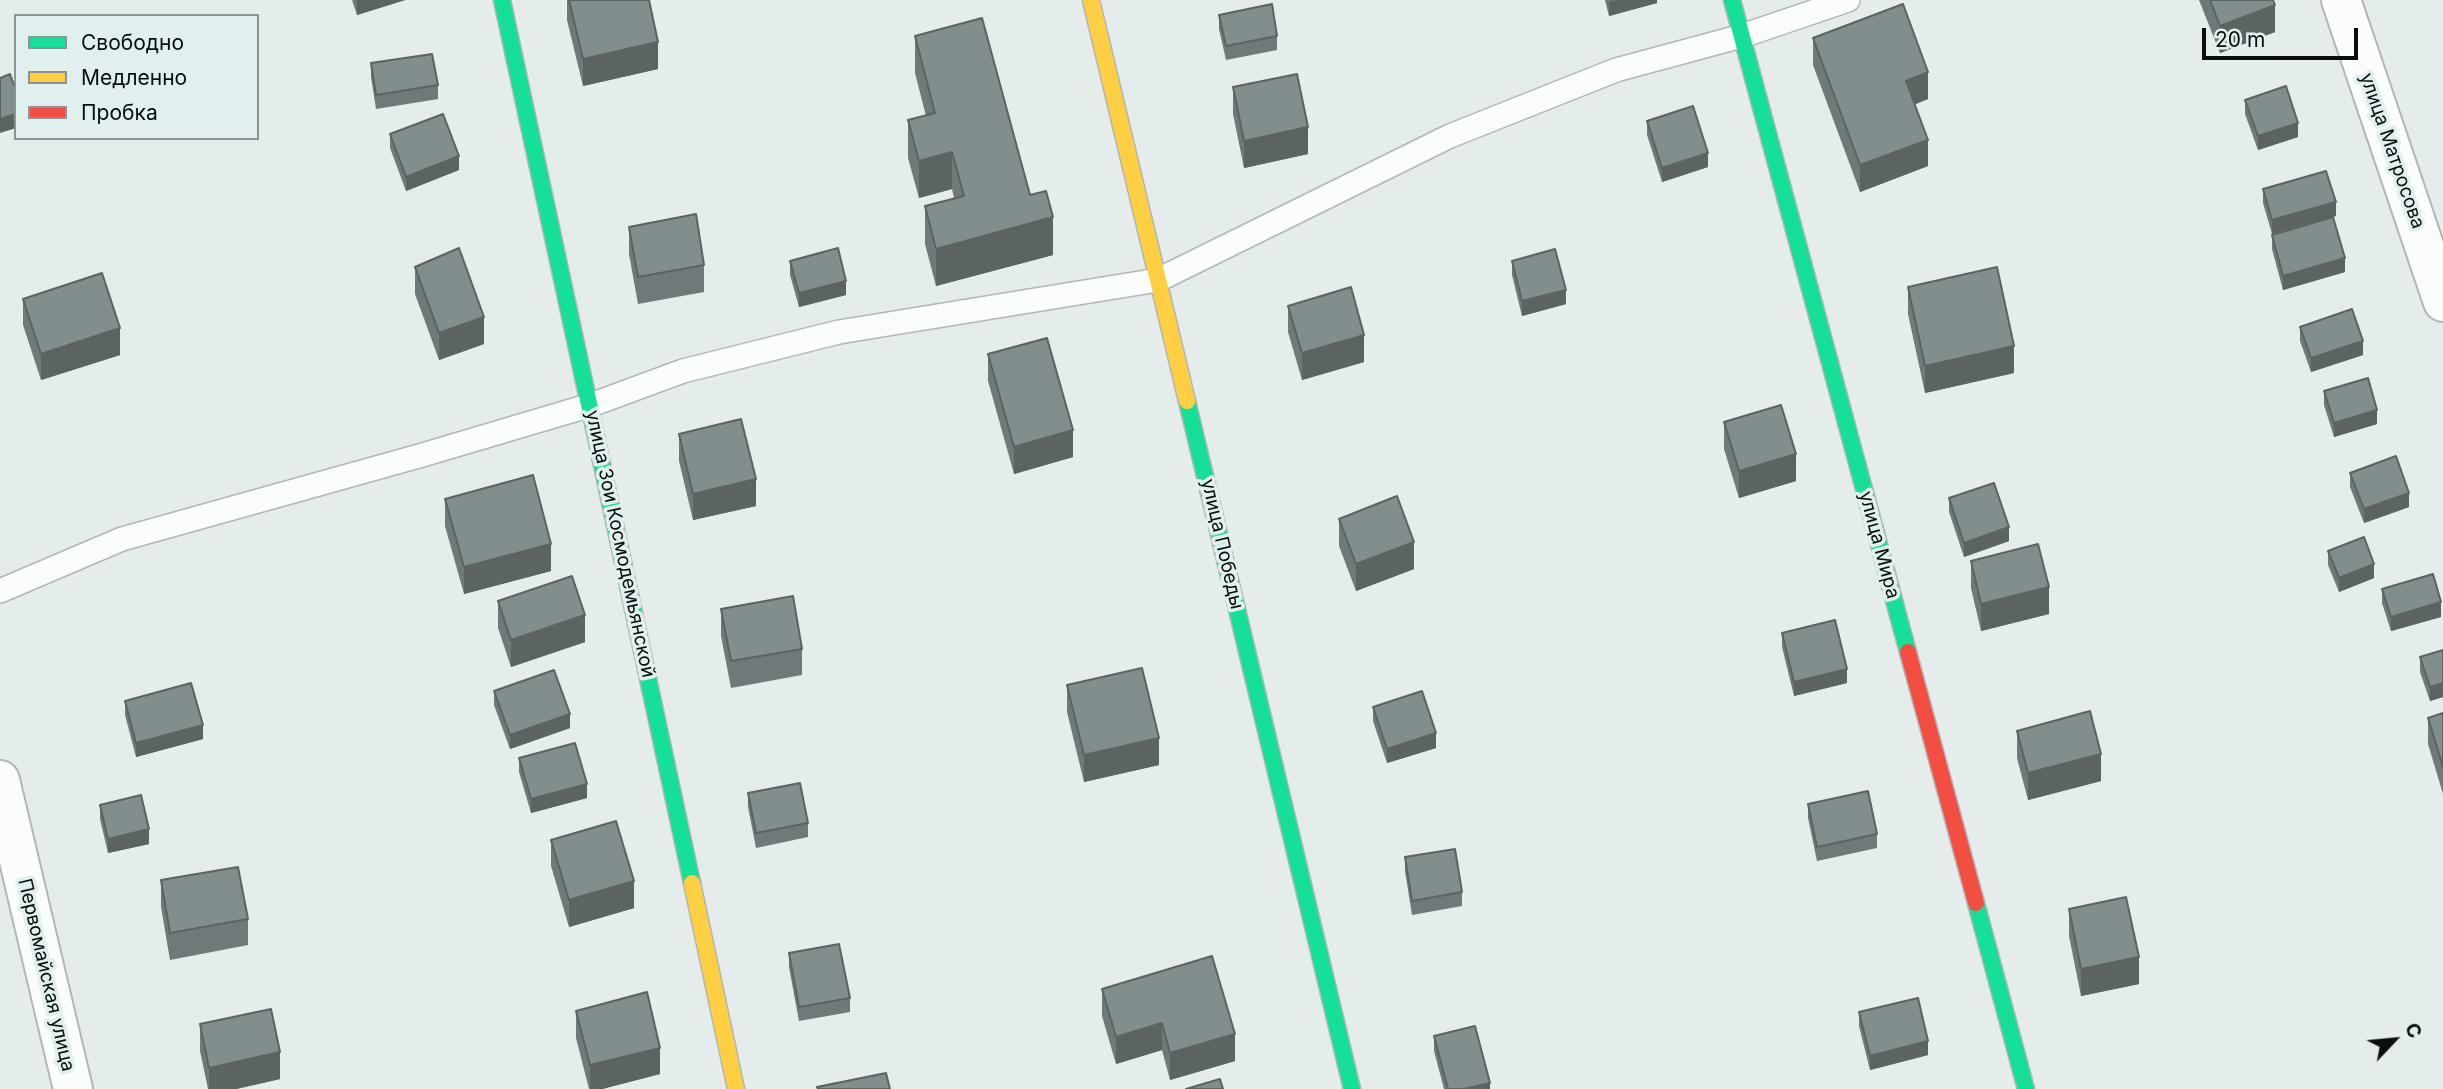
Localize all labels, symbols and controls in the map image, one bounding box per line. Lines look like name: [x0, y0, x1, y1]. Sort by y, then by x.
legend: [14, 14, 259, 140]
scale bar: [2205, 14, 2361, 58]
text: 20 m: [2215, 27, 2265, 52]
text: Свободно: [81, 30, 184, 55]
text: Медленно: [81, 65, 187, 90]
street label: улица Матросова: [2355, 70, 2429, 232]
text: Пробка: [81, 100, 158, 125]
street label: улица Зои Космодемьянской: [581, 408, 659, 680]
street label: улица Победы: [1196, 477, 1248, 611]
street label: улица Мира: [1854, 489, 1904, 601]
street label: Первомайская улица: [13, 876, 79, 1074]
north arrow: [2359, 1005, 2429, 1075]
text: С: [2400, 1019, 2427, 1042]

